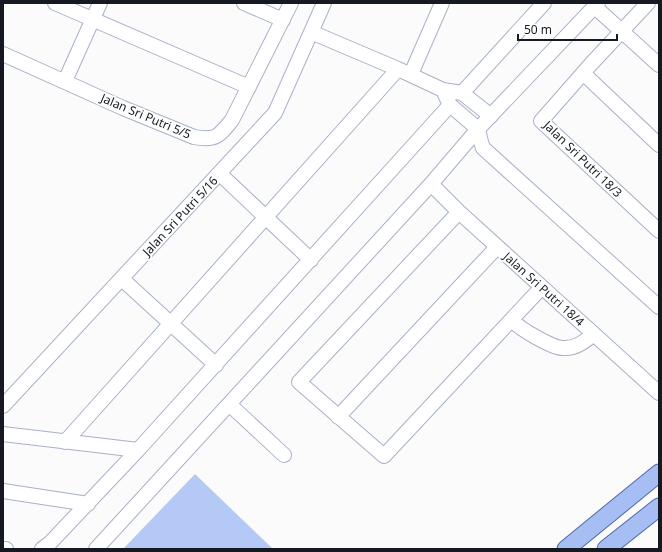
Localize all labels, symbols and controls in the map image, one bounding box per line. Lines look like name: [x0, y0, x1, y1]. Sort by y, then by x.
scale bar: [518, 16, 617, 42]
text: 50 m: [524, 21, 552, 38]
street label: Jalan Sri Putri 5/5: [97, 89, 194, 143]
street label: Jalan Sri Putri 18/3: [539, 116, 626, 201]
street label: Jalan Sri Putri 5/16: [138, 172, 222, 260]
street label: Jalan Sri Putri 18/4: [499, 247, 588, 330]

